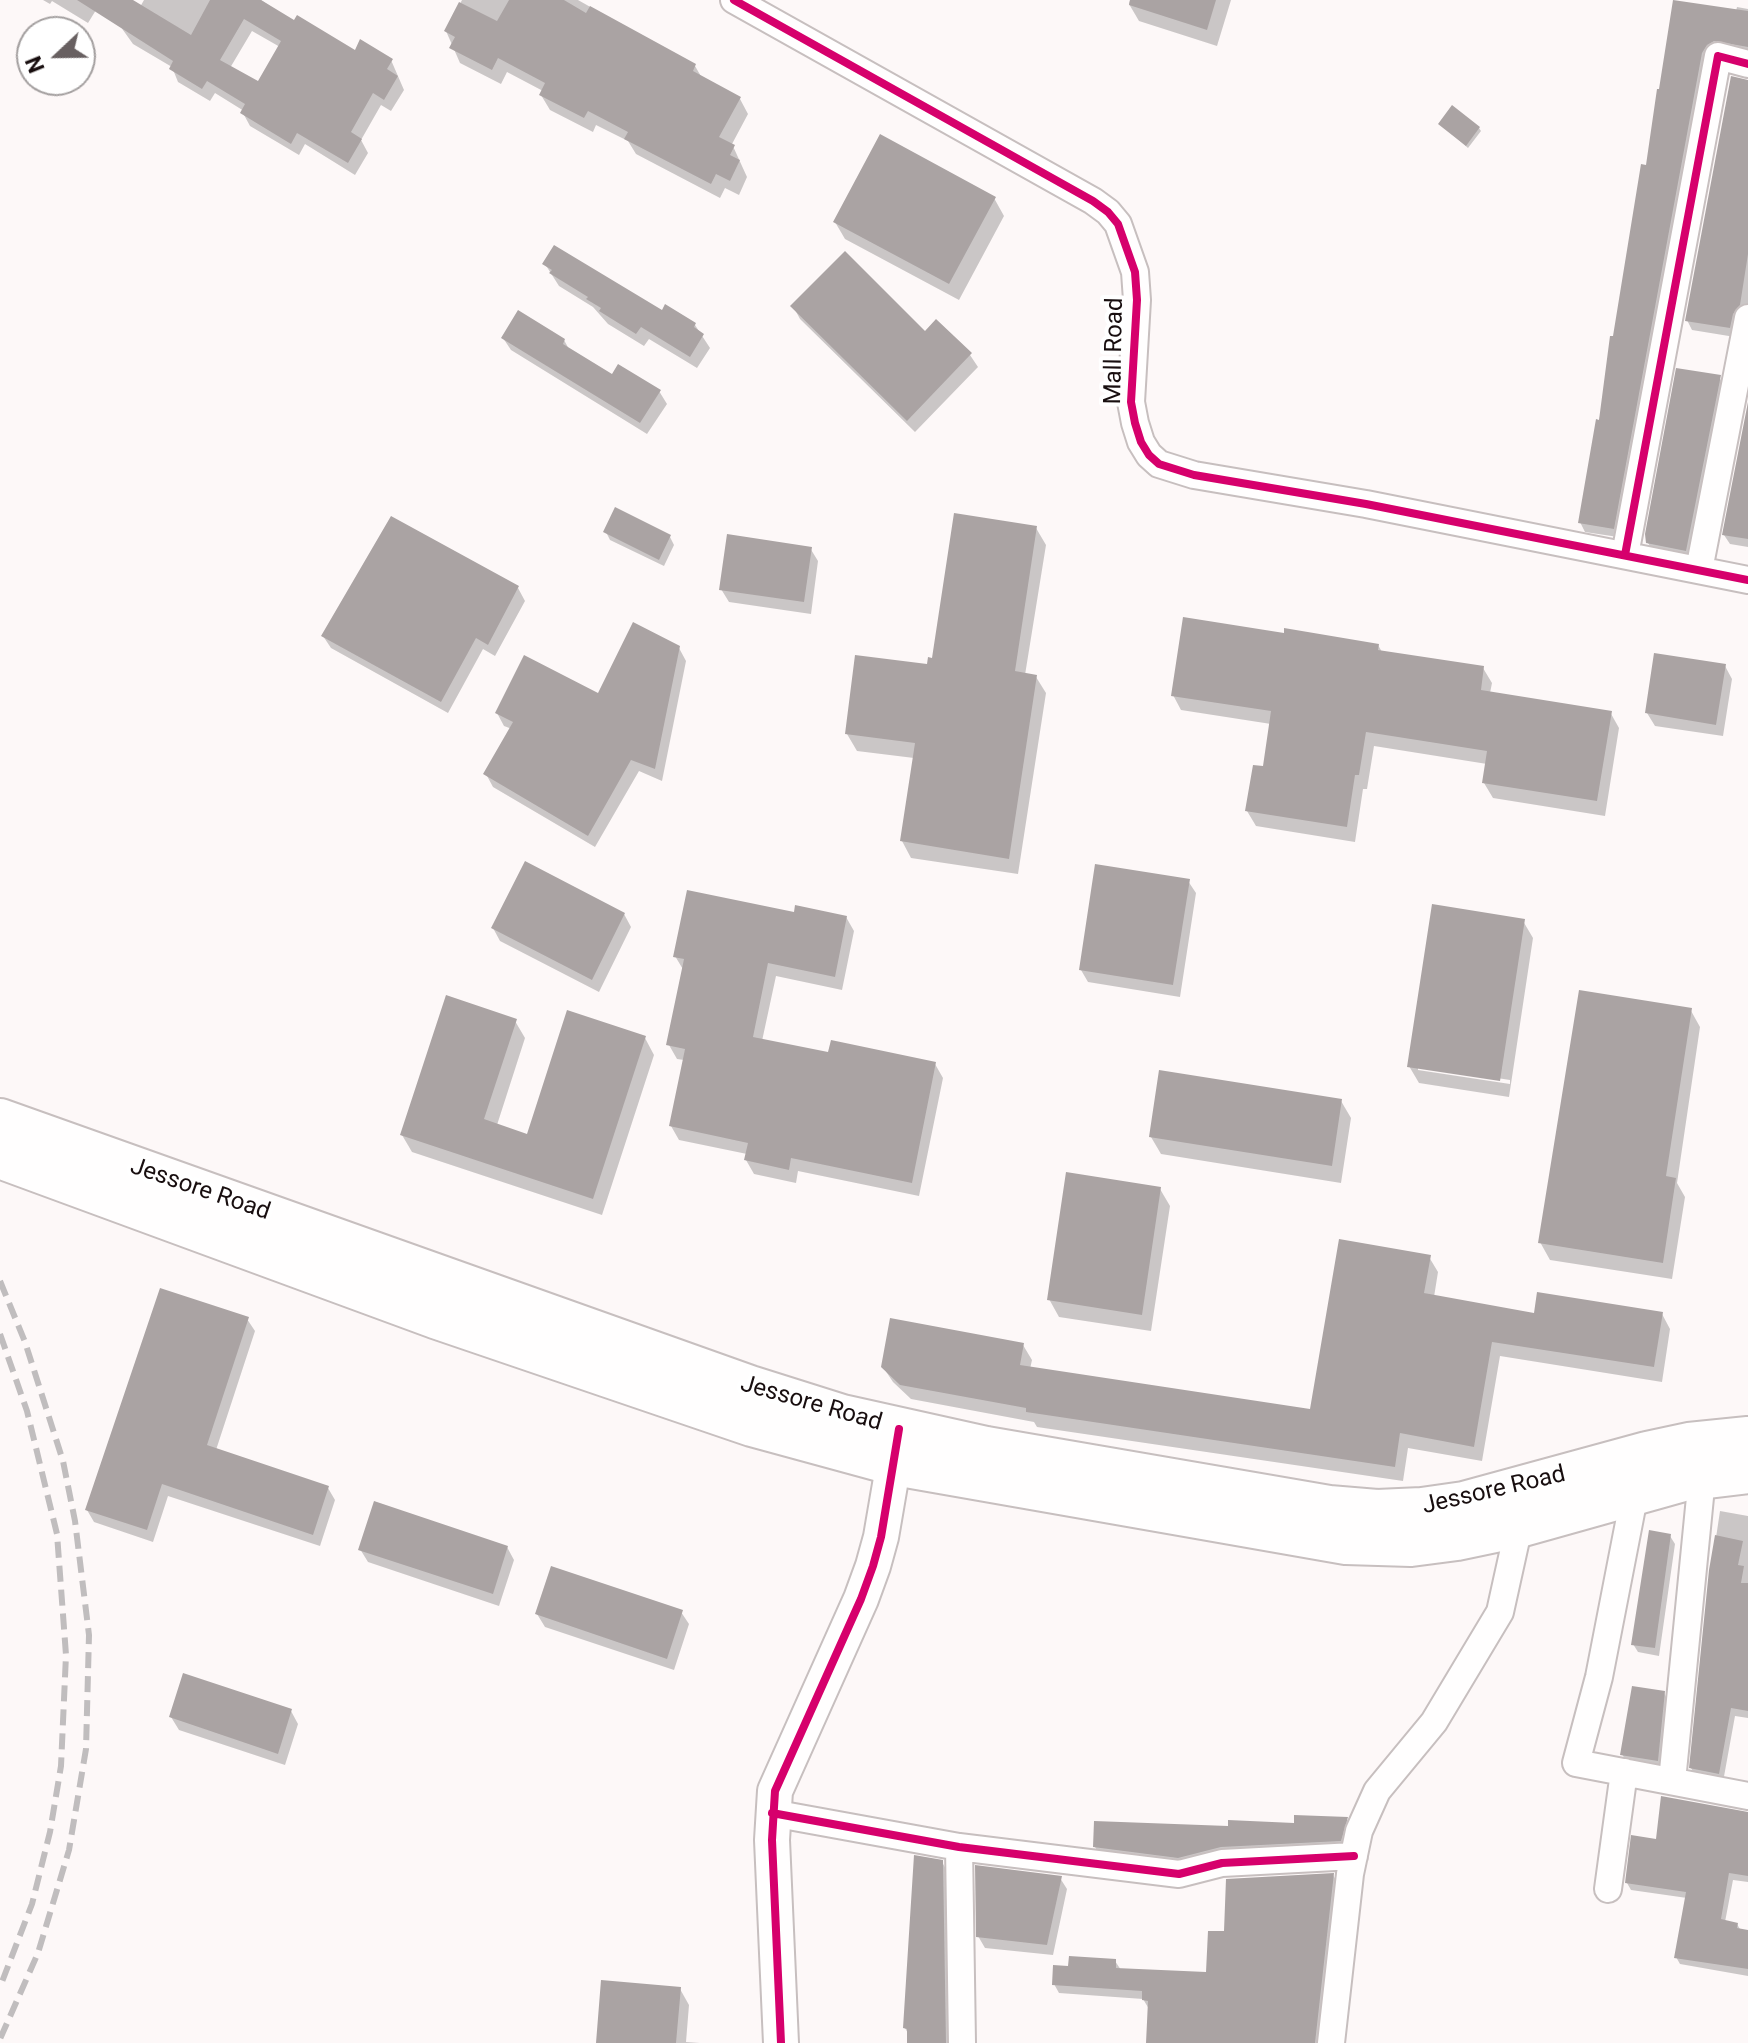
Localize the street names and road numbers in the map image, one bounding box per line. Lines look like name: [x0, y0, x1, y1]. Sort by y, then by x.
street label: Mall Road: [1100, 297, 1130, 405]
street label: Jessore Road: [126, 1153, 274, 1227]
street label: Jessore Road: [737, 1370, 885, 1438]
street label: Jessore Road: [1420, 1461, 1568, 1521]

